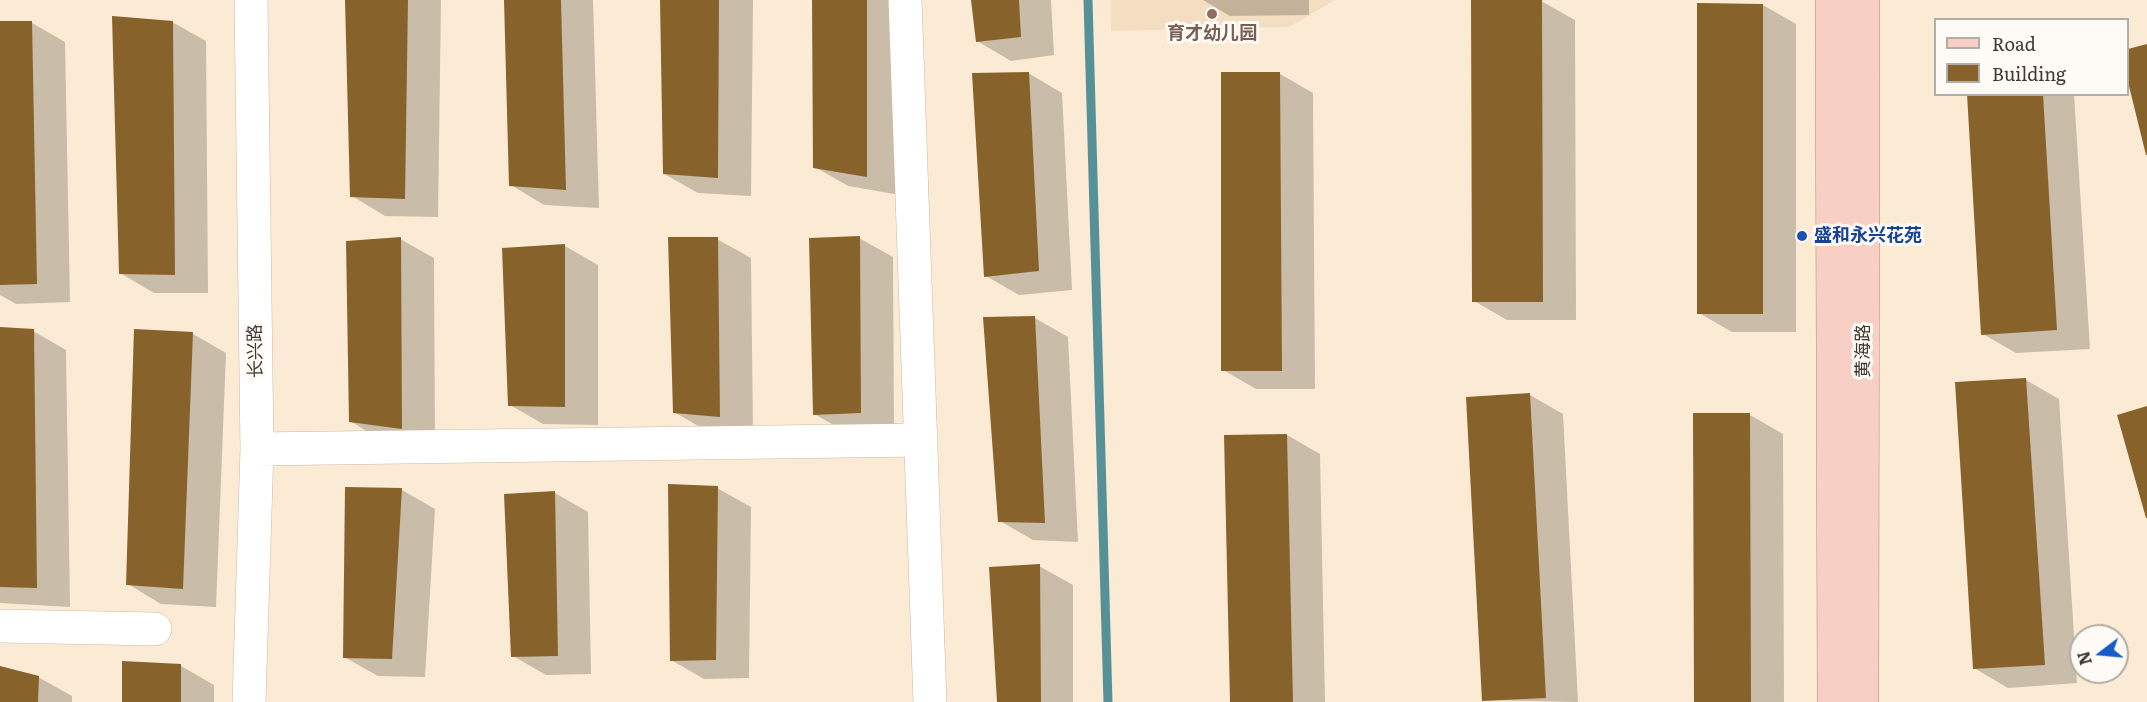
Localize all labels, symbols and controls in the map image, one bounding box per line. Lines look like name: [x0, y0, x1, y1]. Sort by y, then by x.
marker: 育才幼儿园: [1205, 7, 1219, 21]
legend: [1934, 18, 2129, 96]
place label: 育才幼儿园: [1167, 23, 1257, 45]
text: Road: [1992, 30, 2036, 57]
text: Building: [1992, 60, 2066, 87]
place label: 盛和永兴花苑: [1814, 225, 1922, 247]
marker: 盛和永兴花苑: [1795, 229, 1809, 243]
street label: 长兴路: [245, 324, 267, 378]
street label: 黄海路: [1853, 324, 1875, 378]
north arrow: [2069, 624, 2129, 684]
text: N: [2070, 649, 2097, 668]

